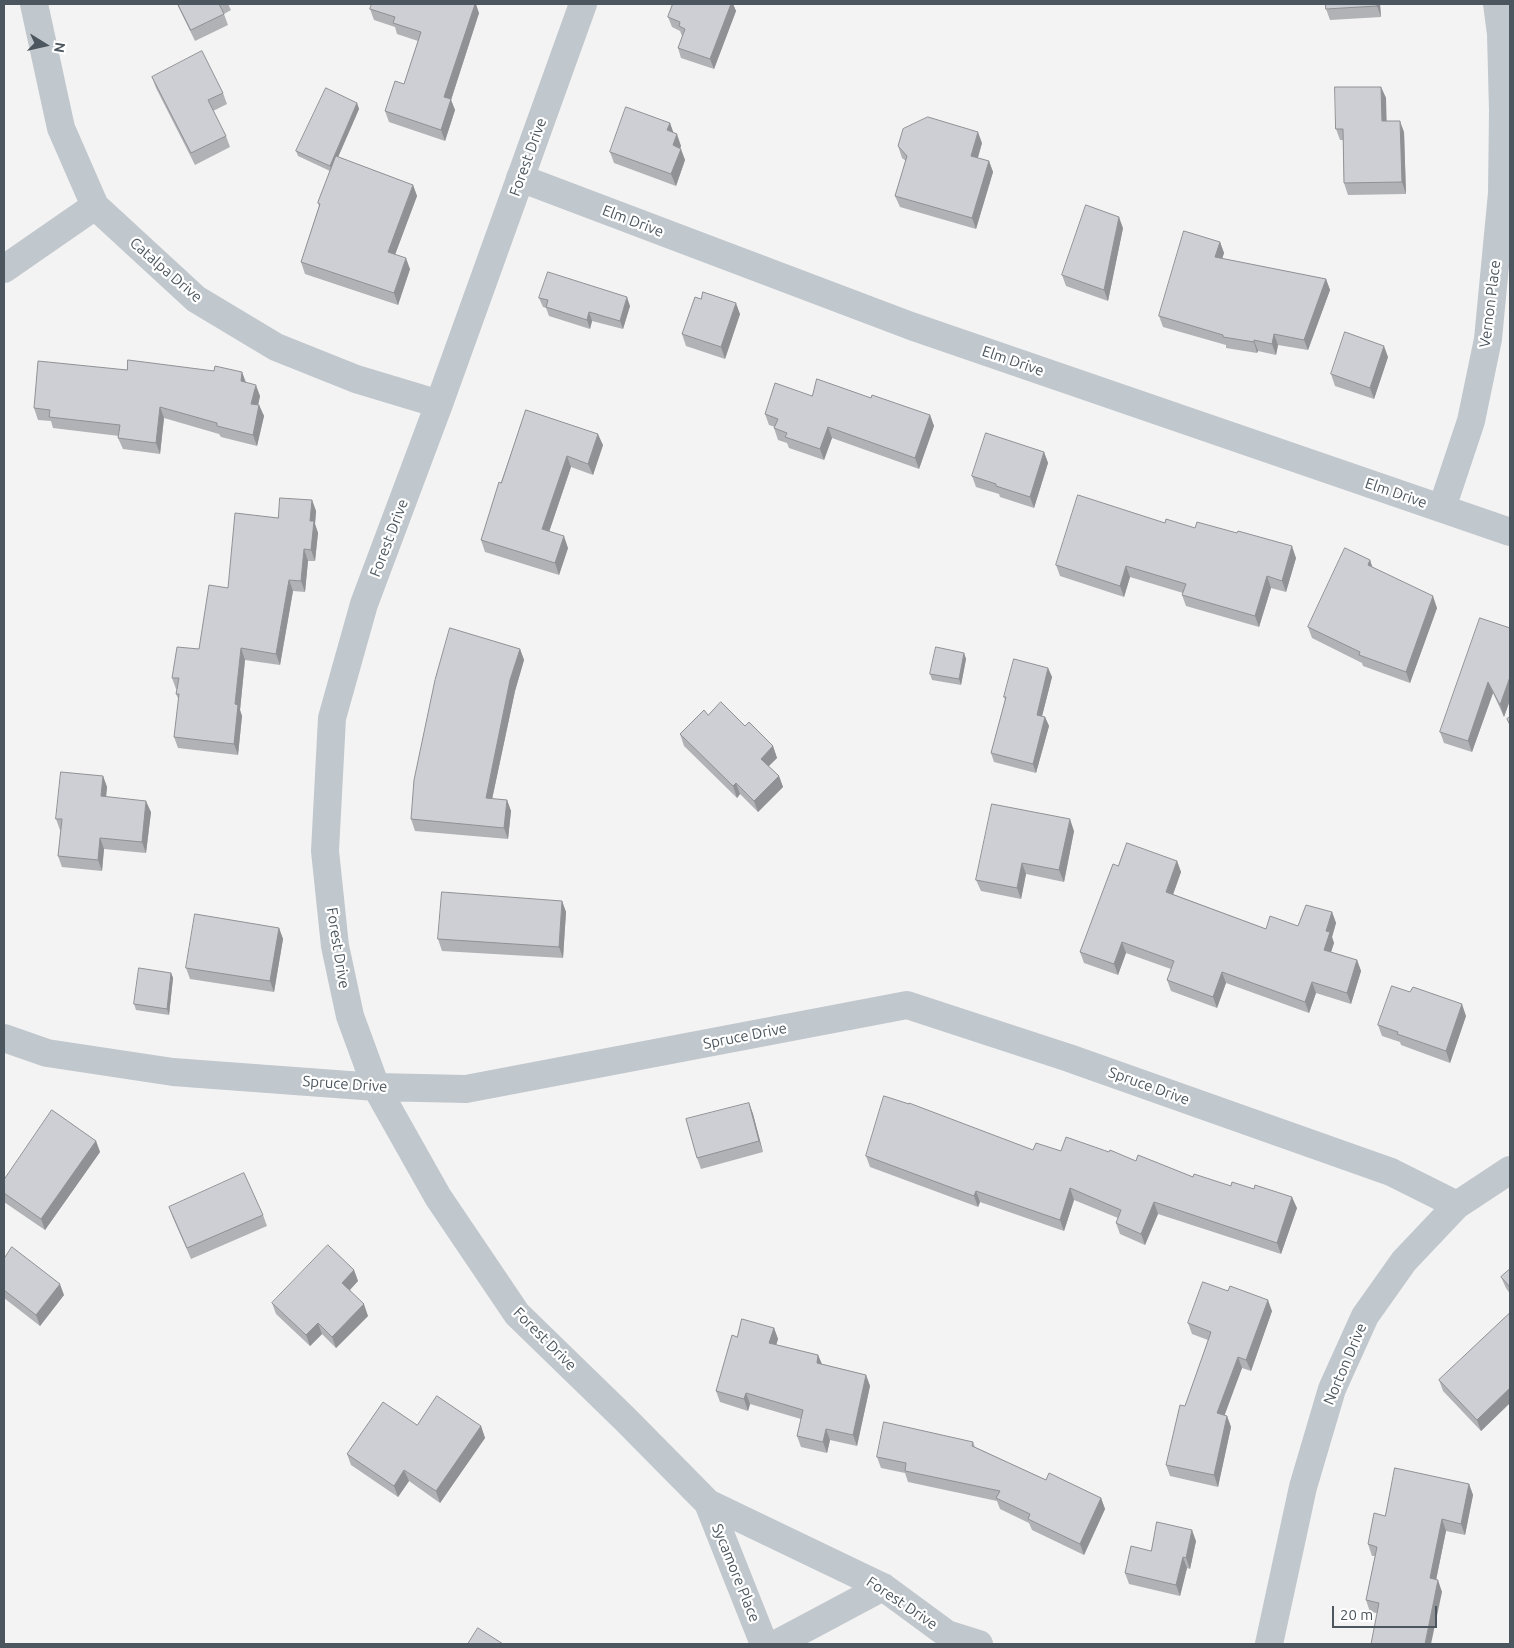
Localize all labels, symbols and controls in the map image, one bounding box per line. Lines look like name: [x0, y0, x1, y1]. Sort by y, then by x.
north arrow: [20, 20, 70, 70]
text: N: [51, 41, 69, 54]
street label: Forest Drive: [506, 115, 550, 199]
street label: Elm Drive: [600, 201, 666, 241]
street label: Catalpa Drive: [126, 234, 206, 306]
street label: Vernon Place: [1476, 259, 1504, 349]
street label: Elm Drive: [980, 342, 1046, 380]
street label: Elm Drive: [1363, 474, 1429, 512]
street label: Forest Drive: [366, 497, 412, 579]
street label: Forest Drive: [323, 906, 353, 990]
street label: Spruce Drive: [702, 1019, 788, 1053]
street label: Spruce Drive: [1106, 1063, 1192, 1109]
street label: Spruce Drive: [302, 1072, 388, 1096]
street label: Forest Drive: [510, 1304, 580, 1374]
street label: Norton Drive: [1320, 1320, 1370, 1408]
street label: Sycamore Place: [708, 1521, 764, 1625]
street label: Forest Drive: [863, 1573, 941, 1633]
scale bar: [1334, 1596, 1439, 1628]
text: 20 m: [1340, 1606, 1373, 1623]

